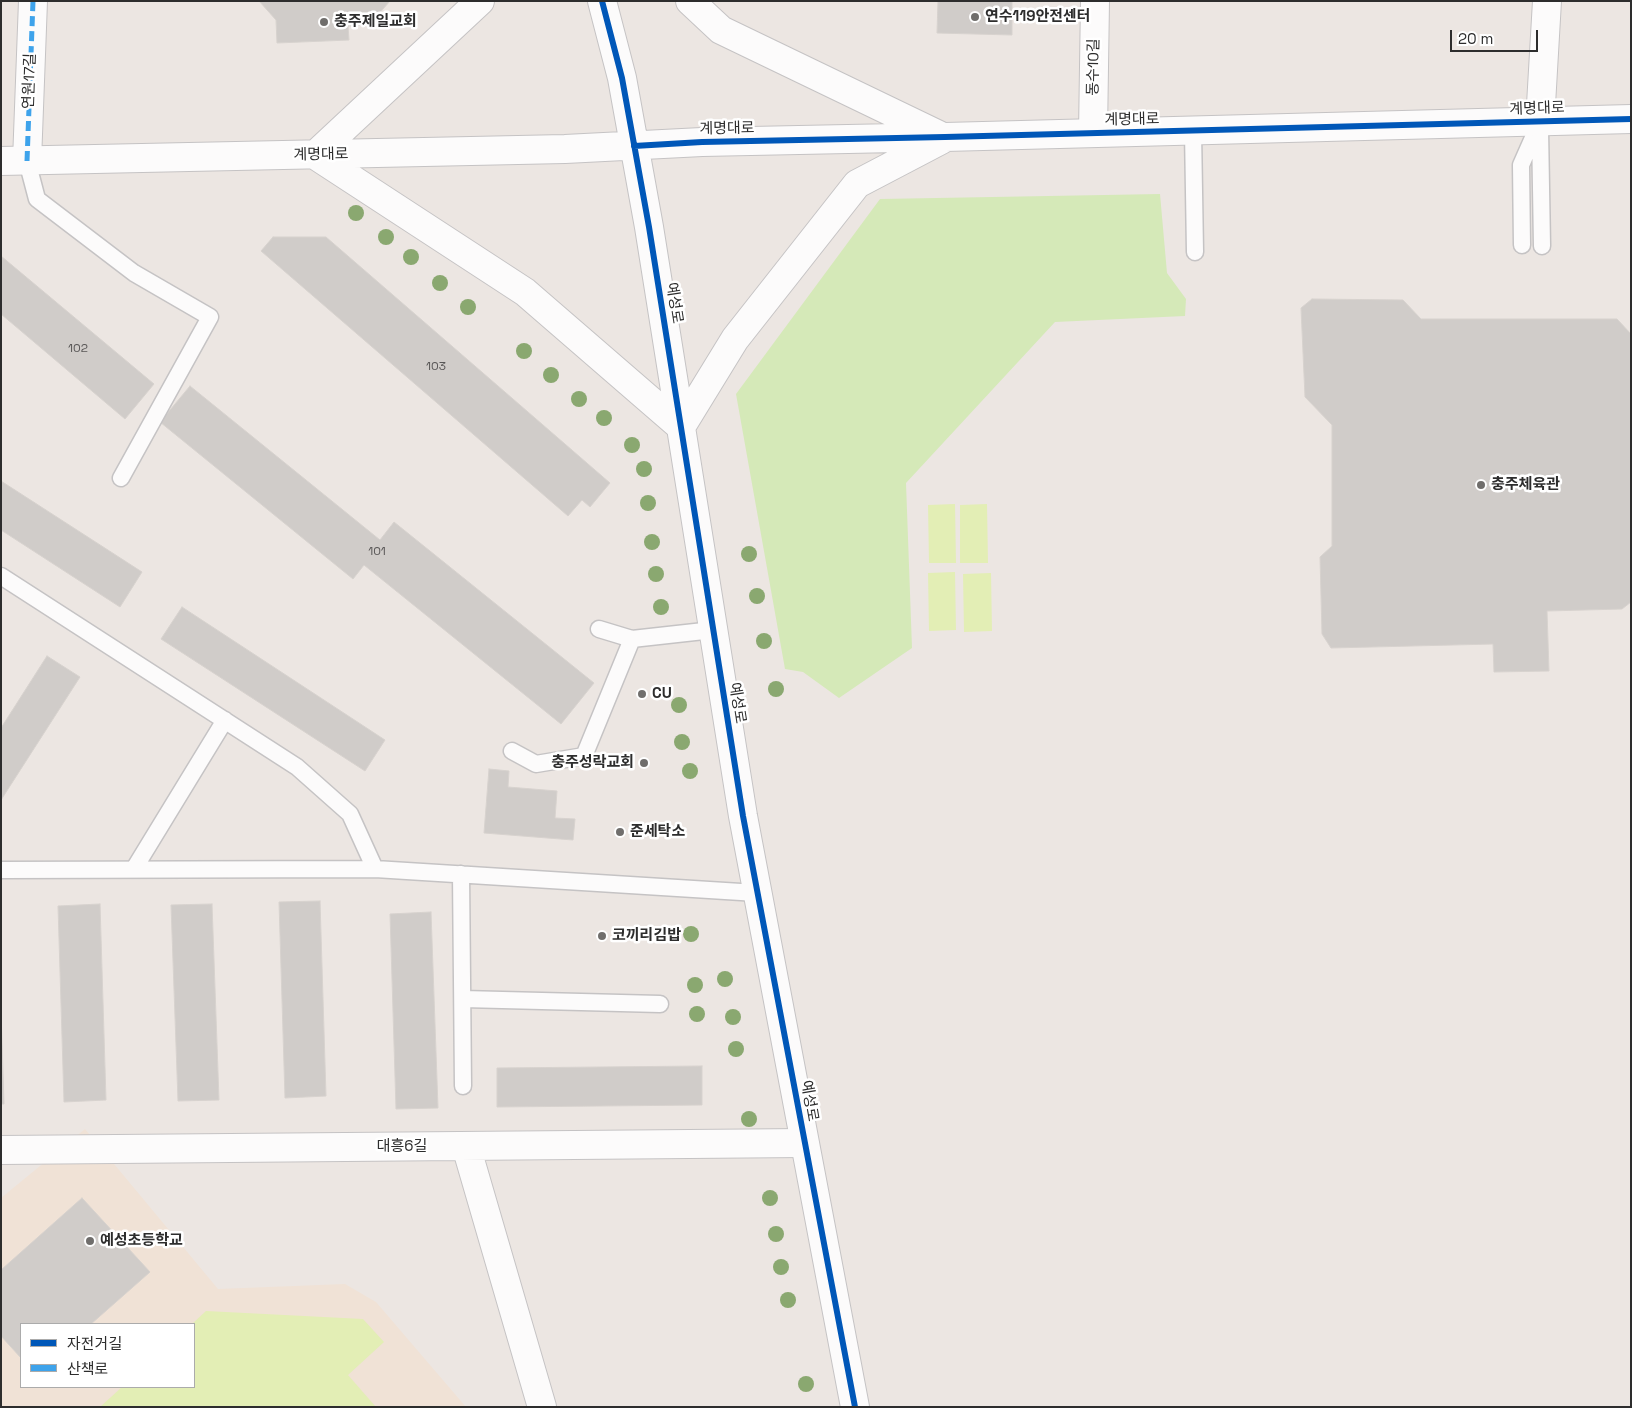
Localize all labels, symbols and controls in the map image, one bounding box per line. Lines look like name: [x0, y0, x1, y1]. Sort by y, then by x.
place label: 연수119안전센터: [985, 8, 1091, 26]
marker: 연수119안전센터: [969, 11, 981, 23]
place label: 충주제일교회: [334, 13, 417, 31]
marker: 충주제일교회: [318, 16, 330, 28]
scale bar: [1452, 20, 1540, 52]
text: 20 m: [1458, 29, 1493, 48]
street label: 동수10길: [1085, 38, 1103, 96]
street label: 연원17길: [20, 53, 40, 109]
street label: 계명대로: [1509, 99, 1565, 119]
street label: 계명대로: [1104, 111, 1160, 129]
street label: 계명대로: [699, 120, 755, 138]
street label: 계명대로: [293, 146, 349, 164]
street label: 예성로: [662, 281, 686, 325]
house number: 102: [68, 342, 88, 356]
house number: 103: [426, 360, 446, 374]
place label: 충주체육관: [1491, 476, 1560, 494]
marker: 충주체육관: [1475, 479, 1487, 491]
house number: 101: [368, 545, 386, 559]
street label: 예성로: [725, 681, 749, 725]
place label: CU: [652, 685, 672, 703]
marker: CU: [636, 688, 648, 700]
place label: 충주성락교회: [551, 754, 634, 772]
marker: 충주성락교회: [638, 757, 650, 769]
place label: 준세탁소: [630, 823, 685, 841]
marker: 준세탁소: [614, 826, 626, 838]
place label: 코끼리김밥: [612, 927, 681, 945]
marker: 코끼리김밥: [596, 930, 608, 942]
street label: 예성로: [797, 1079, 821, 1123]
street label: 대흥6길: [377, 1138, 427, 1156]
place label: 예성초등학교: [100, 1232, 183, 1250]
marker: 예성초등학교: [84, 1235, 96, 1247]
legend: [20, 1323, 195, 1388]
text: 자전거길: [67, 1334, 122, 1353]
text: 산책로: [67, 1359, 108, 1378]

